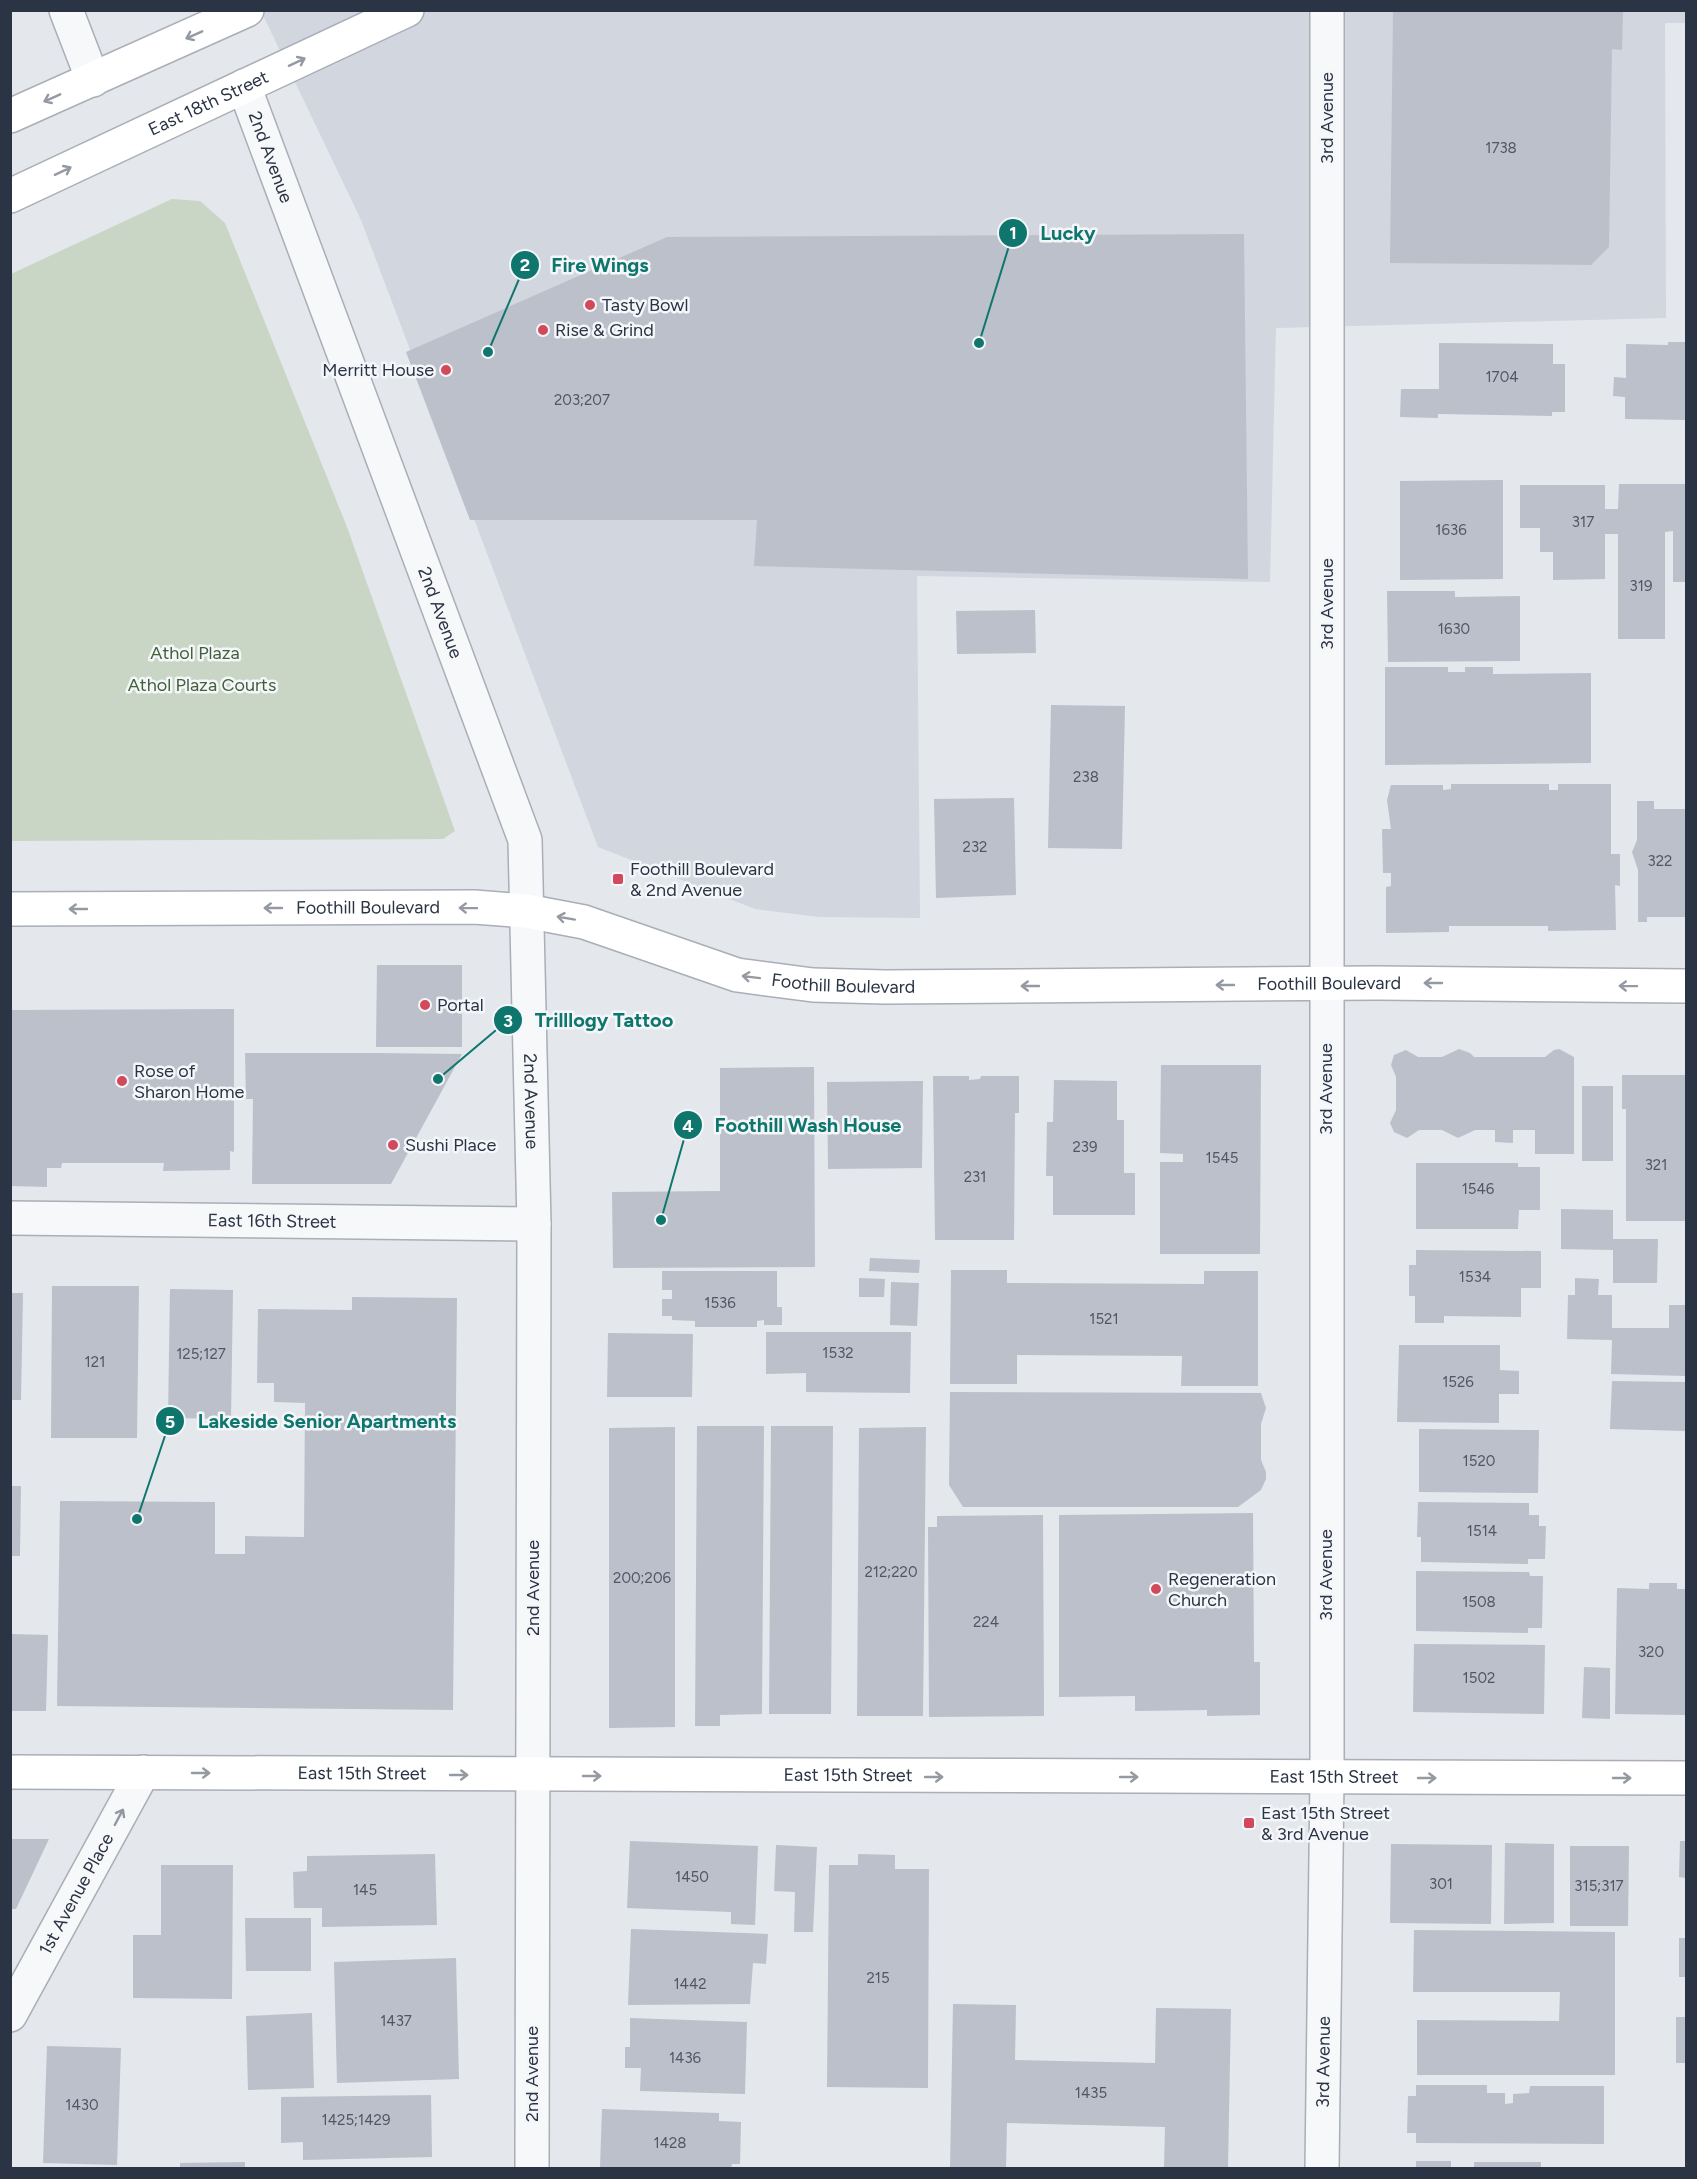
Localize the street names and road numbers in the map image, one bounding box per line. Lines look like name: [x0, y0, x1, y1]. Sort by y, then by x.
street label: East 18th Street: [145, 66, 272, 141]
street label: 3rd Avenue: [1316, 72, 1338, 164]
street label: 2nd Avenue: [243, 108, 298, 206]
street label: 3rd Avenue: [1316, 558, 1338, 650]
street label: 2nd Avenue: [413, 564, 467, 662]
street label: Foothill Boulevard: [296, 896, 440, 919]
street label: Foothill Boulevard: [770, 969, 915, 998]
street label: Foothill Boulevard: [1257, 972, 1401, 995]
street label: 3rd Avenue: [1315, 1043, 1337, 1135]
street label: 2nd Avenue: [519, 1053, 543, 1150]
street label: East 16th Street: [207, 1209, 337, 1233]
street label: 3rd Avenue: [1315, 1529, 1337, 1621]
street label: 2nd Avenue: [522, 1540, 544, 1636]
street label: East 15th Street: [297, 1762, 427, 1784]
street label: East 15th Street: [783, 1764, 913, 1786]
street label: East 15th Street: [1269, 1766, 1399, 1788]
street label: 1st Avenue Place: [34, 1829, 119, 1959]
street label: 3rd Avenue: [1312, 2016, 1335, 2108]
street label: 2nd Avenue: [521, 2026, 543, 2122]

